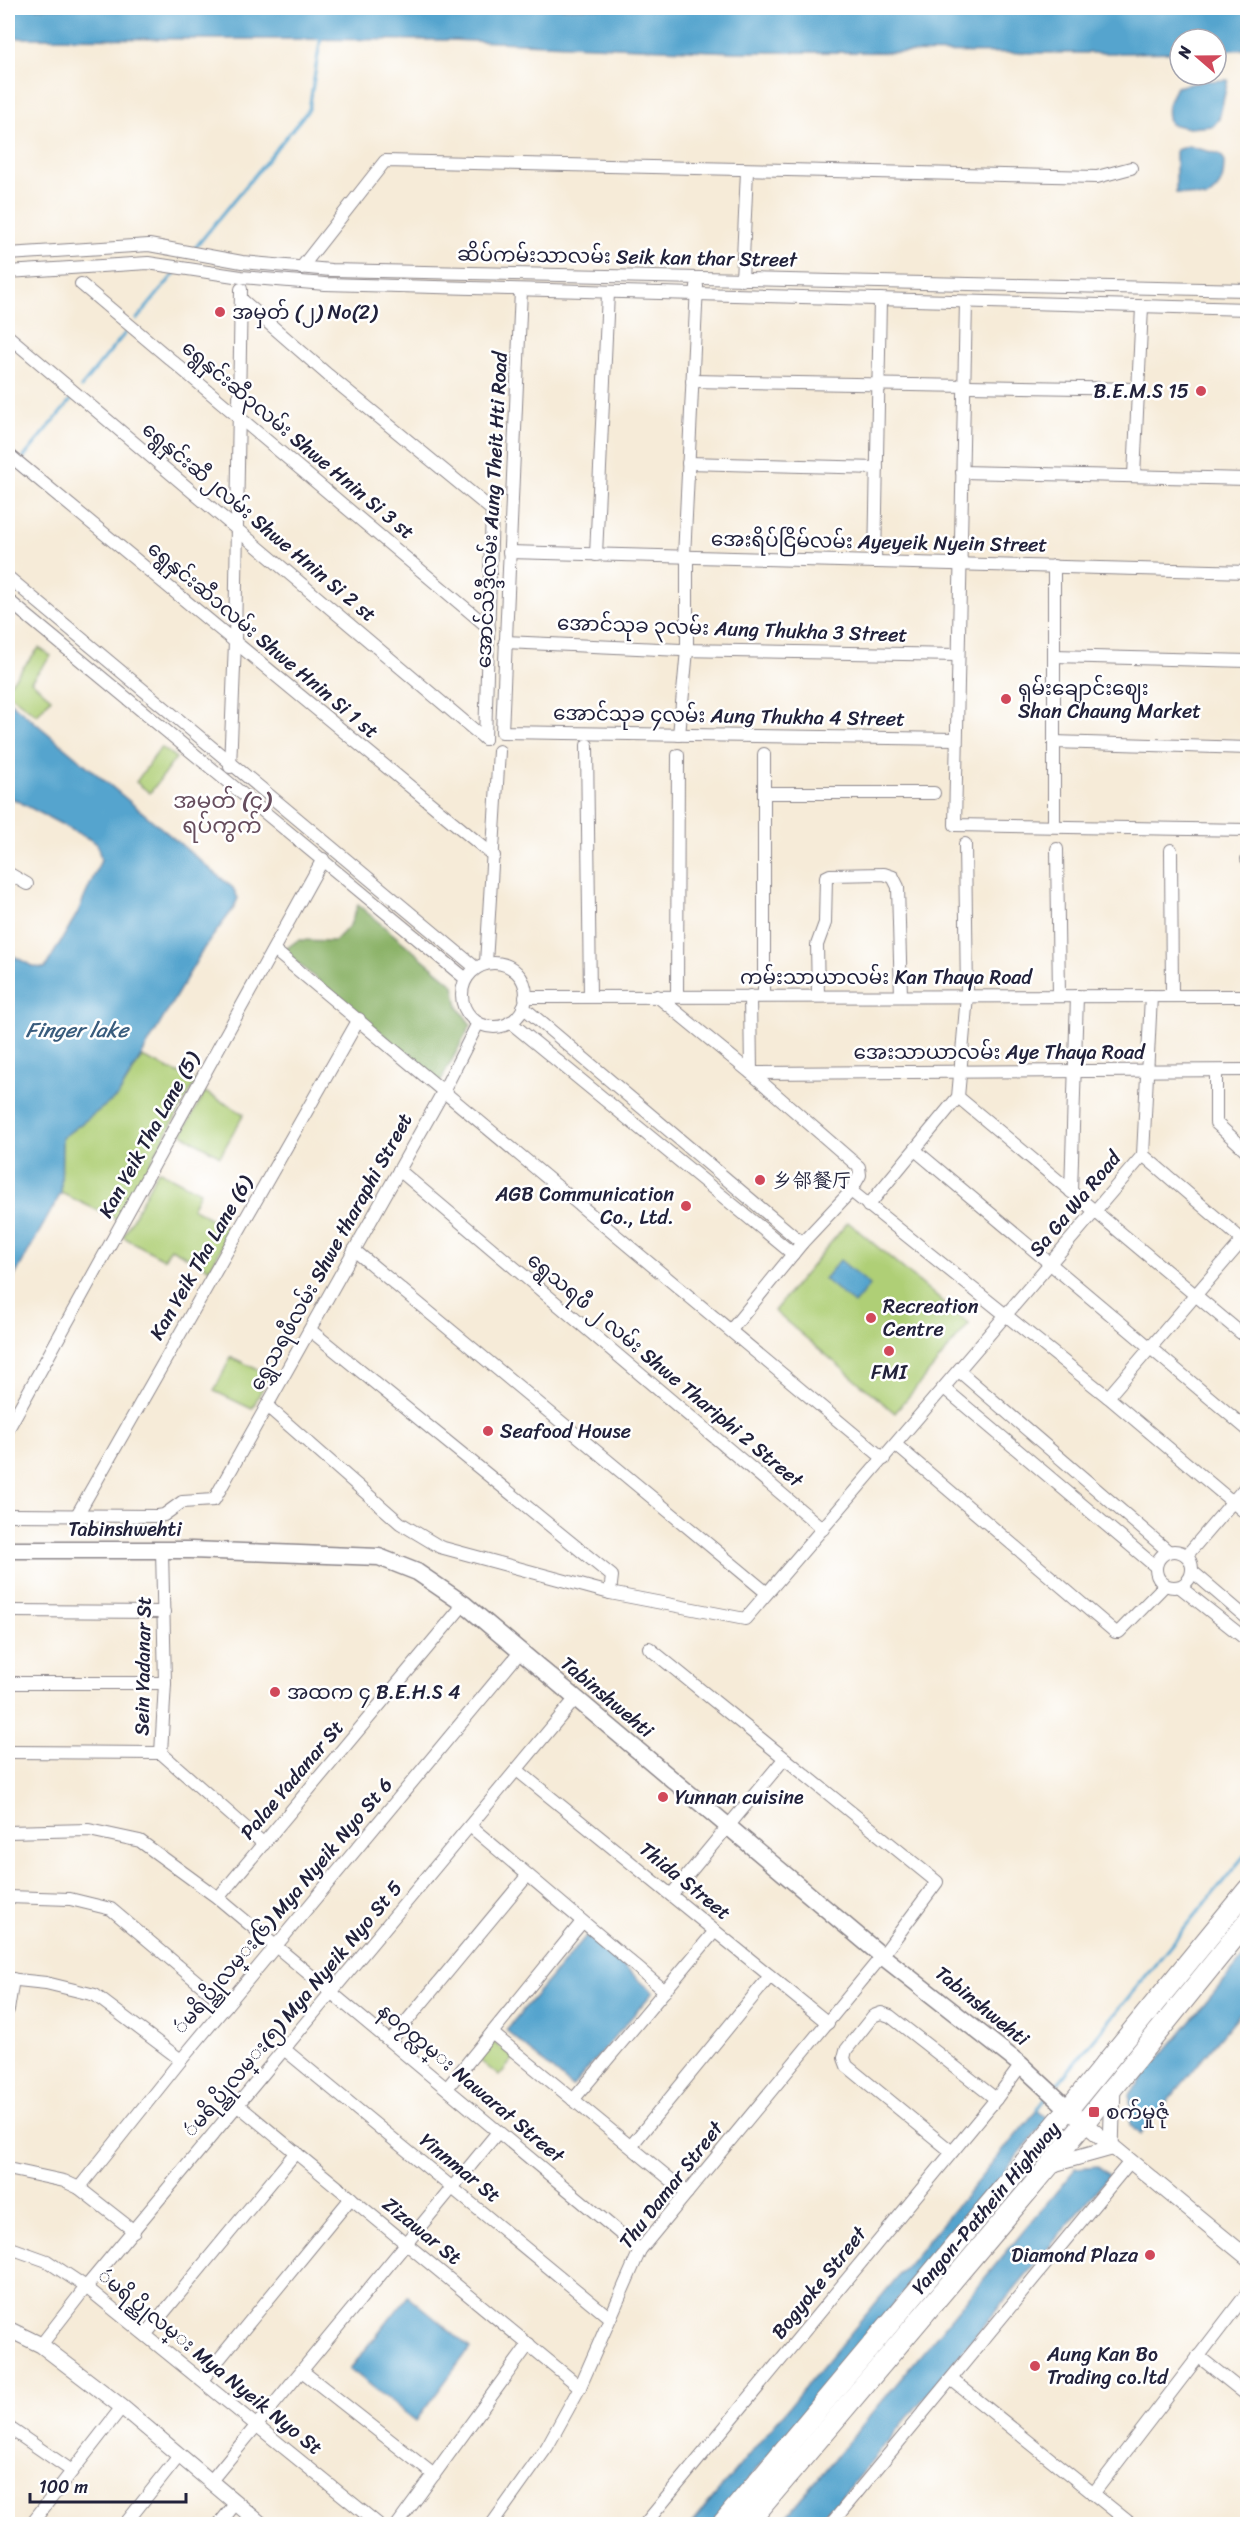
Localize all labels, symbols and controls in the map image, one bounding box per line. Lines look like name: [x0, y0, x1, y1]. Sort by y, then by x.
north arrow: [1168, 27, 1228, 87]
text: N: [1169, 41, 1200, 63]
street label: ဆိပ်ကမ်းသာလမ်း Seik kan thar Street: [457, 237, 798, 277]
place label: အမှတ် (၂) No(2): [232, 295, 378, 330]
marker: အမှတ် (၂) No(2): [213, 305, 227, 319]
street label: ရွေနှင်းဆီ၃လမ်း Shwe Hnin Si 3 st: [173, 331, 423, 549]
street label: အောင်သိဒ္ဒီလမ်း Aung Theit Hti Road: [466, 349, 518, 669]
place label: B.E.M.S 15: [1093, 374, 1189, 409]
marker: B.E.M.S 15: [1194, 384, 1208, 398]
street label: ရွေနှင်းဆီ၂လမ်း Shwe Hnin Si 2 st: [134, 413, 385, 631]
street label: အေးရိပ်ငြိမ်လမ်း Ayeyeik Nyein Street: [710, 522, 1048, 562]
street label: ရွေနှင်းဆီ၁လမ်း Shwe Hnin Si 1 st: [139, 532, 387, 748]
street label: အောင်သုခ ၃လမ်း Aung Thukha 3 Street: [556, 605, 908, 653]
place label: ရှမ်းချောင်းဈေး Shan Chaung Market: [1018, 671, 1201, 729]
marker: ရှမ်းချောင်းဈေး Shan Chaung Market: [999, 692, 1013, 706]
street label: အောင်သုခ ၄လမ်း Aung Thukha 4 Street: [553, 695, 906, 737]
district label: အမှတ် (၄) ရပ်ကွက်: [173, 781, 272, 845]
street label: ကမ်းသာယာလမ်း Kan Thaya Road: [740, 960, 1033, 995]
water label: Finger lake: [26, 1011, 130, 1049]
street label: အေးသာယာလမ်း Aye Thaya Road: [853, 1035, 1146, 1070]
street label: Kan Yeik Tha Lane (5): [89, 1045, 210, 1225]
street label: ရွှေသရဖီလမ်း Shwe tharaphi Street: [240, 1106, 422, 1397]
street label: Sa Ga Wa Road: [1020, 1142, 1131, 1265]
place label: 乡邻餐厅: [772, 1163, 852, 1198]
street label: Kan Yeik Tha Lane (6): [140, 1168, 263, 1347]
marker: 乡邻餐厅: [753, 1173, 767, 1187]
place label: AGB Communication Co., Ltd.: [494, 1177, 674, 1235]
marker: AGB Communication Co., Ltd.: [679, 1199, 693, 1213]
street label: ရွေသရဖီ ၂ လမ်း Shwe Thariphi 2 Street: [519, 1244, 812, 1497]
place label: Recreation Centre: [883, 1289, 979, 1347]
marker: Recreation Centre: [864, 1311, 878, 1325]
marker: FMI: [882, 1344, 896, 1358]
place label: FMI: [871, 1355, 908, 1390]
place label: Seafood House: [500, 1414, 631, 1449]
marker: Seafood House: [481, 1424, 495, 1438]
street label: Tabinshwehti: [68, 1512, 183, 1547]
street label: Sein Yadanar St: [124, 1596, 162, 1736]
street label: Tabinshwehti: [552, 1647, 663, 1748]
place label: အထက ၄ B.E.H.S 4: [287, 1675, 460, 1710]
marker: အထက ၄ B.E.H.S 4: [268, 1685, 282, 1699]
street label: Palae Yadanar St: [231, 1712, 353, 1848]
street label: ဴမရိပ္ညိုလမ္း(၆) Mya Nyeik Nyo St 6: [164, 1769, 402, 2043]
place label: Yunnan cuisine: [675, 1780, 804, 1815]
marker: Yunnan cuisine: [656, 1790, 670, 1804]
street label: Thida Street: [631, 1833, 739, 1929]
street label: ဴမရိပ္ညိုလမ္း(၅) Mya Nyeik Nyo St 5: [174, 1872, 412, 2146]
street label: Tabinshwehti: [927, 1957, 1038, 2056]
street label: နဝ၇တ္လမ္း Nawarat Street: [370, 1994, 573, 2173]
place label: စက်မှုဇုံ: [1106, 2095, 1169, 2130]
marker: စက်မှုဇုံ: [1087, 2105, 1101, 2119]
street label: Thu Damar Street: [610, 2113, 733, 2257]
street label: Yangon-Pathein Highway: [903, 2113, 1070, 2303]
street label: Yinnmar St: [411, 2124, 509, 2212]
street label: Zizawar St: [374, 2188, 470, 2274]
street label: Bogyoke Street: [762, 2218, 876, 2347]
place label: Diamond Plaza: [1011, 2238, 1139, 2273]
marker: Diamond Plaza: [1143, 2248, 1157, 2262]
street label: ဴမရိပ္ညိုလမ္း Mya Nyeik Nyo St: [89, 2260, 331, 2465]
place label: Aung Kan Bo Trading co.ltd: [1046, 2337, 1169, 2395]
marker: Aung Kan Bo Trading co.ltd: [1028, 2359, 1042, 2373]
scale bar: [30, 2466, 186, 2504]
text: 100 m: [39, 2471, 88, 2503]

